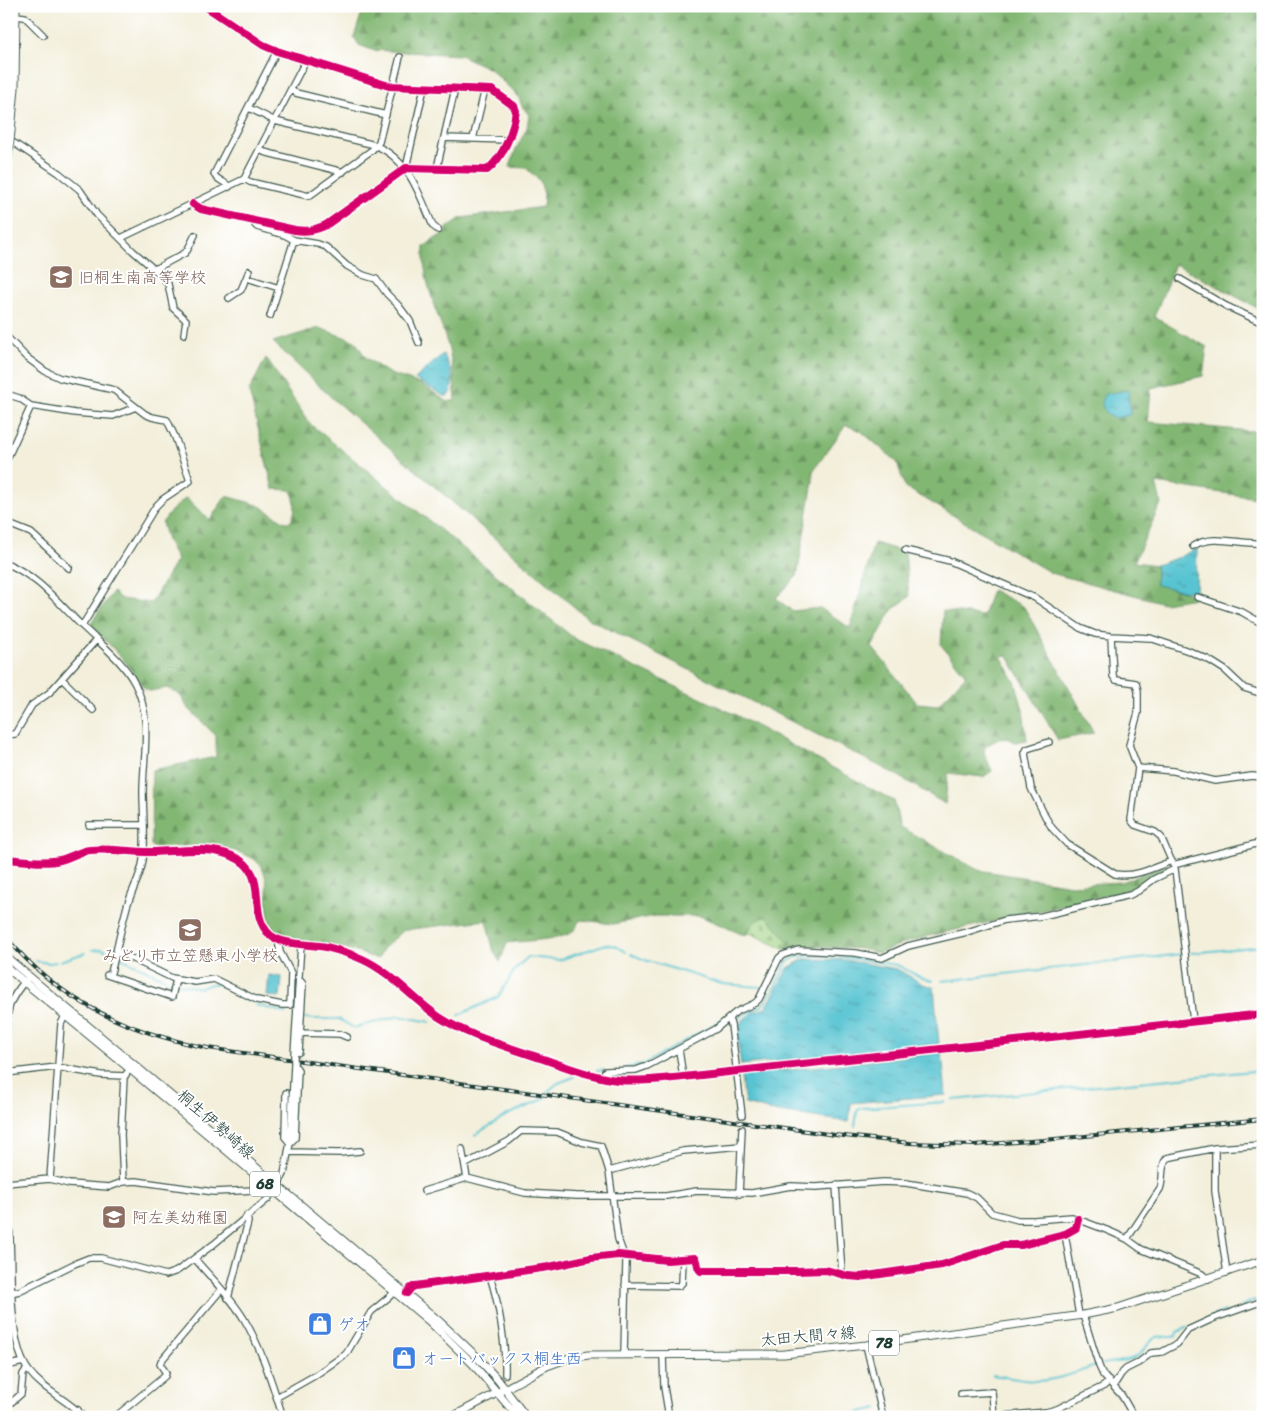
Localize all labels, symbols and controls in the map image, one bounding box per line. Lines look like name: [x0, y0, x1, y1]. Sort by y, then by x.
place label: 旧桐生南高等学校: [78, 263, 206, 292]
school or university icon: 旧桐生南高等学校: [48, 264, 74, 290]
school or university icon: みどり市立笠懸東小学校: [177, 917, 203, 943]
place label: みどり市立笠懸東小学校: [102, 941, 278, 970]
street label: 桐生伊勢崎線: [170, 1082, 262, 1166]
road number: 68: [250, 1172, 280, 1196]
place label: 阿左美幼稚園: [132, 1203, 228, 1232]
school or university icon: 阿左美幼稚園: [101, 1204, 127, 1230]
place label: ゲオ: [338, 1310, 370, 1339]
shop icon: ゲオ: [307, 1311, 333, 1337]
street label: 太田大間々線: [759, 1317, 857, 1355]
road number: 78: [869, 1330, 899, 1356]
place label: オートバックス桐生西: [422, 1344, 582, 1373]
shop icon: オートバックス桐生西: [391, 1345, 417, 1371]

